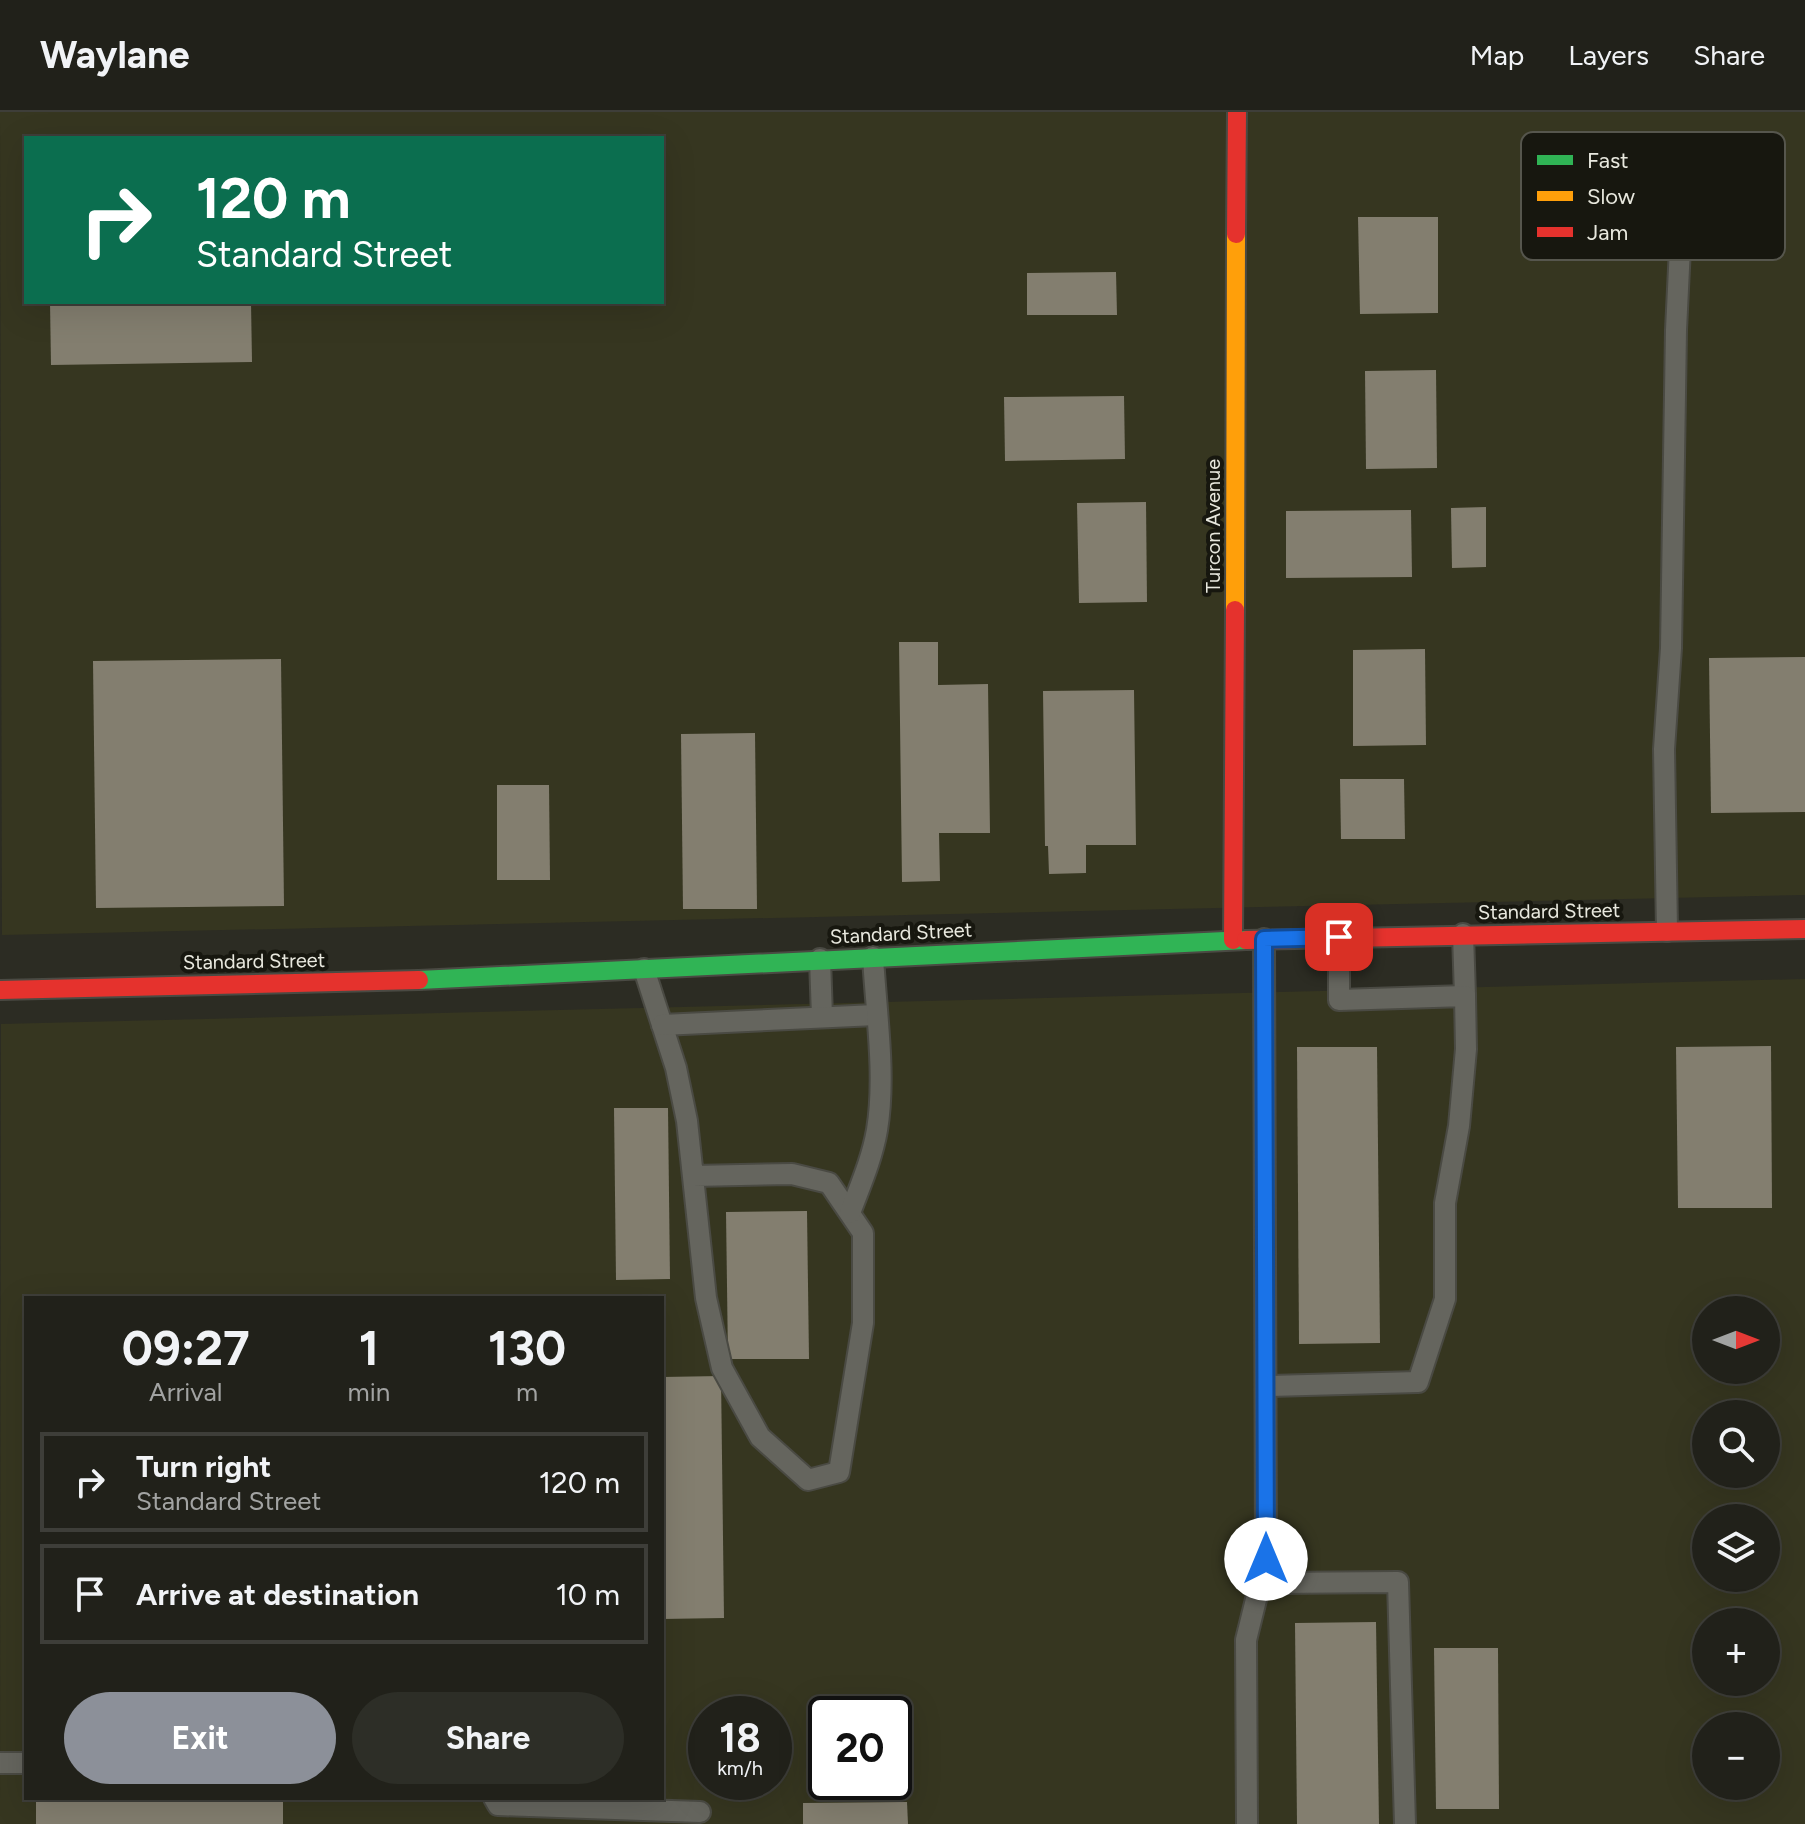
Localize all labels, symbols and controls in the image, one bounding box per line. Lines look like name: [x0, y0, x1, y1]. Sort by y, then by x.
text: Waylane: [40, 32, 190, 78]
text: Map: [1470, 38, 1524, 72]
text: Layers: [1568, 38, 1649, 72]
text: Share: [1693, 38, 1765, 72]
legend: [1521, 132, 1785, 260]
text: Fast: [1587, 147, 1629, 174]
text: 120 m: [196, 165, 351, 232]
icon: right: [64, 168, 168, 272]
text: Slow: [1587, 183, 1636, 210]
text: Jam: [1587, 219, 1628, 246]
text: Standard Street: [196, 233, 452, 276]
street label: Turcon Avenue: [1201, 459, 1225, 593]
street label: Standard Street: [1478, 898, 1620, 924]
pin: [1305, 903, 1373, 971]
icon: arrive: [1317, 915, 1361, 959]
street label: Standard Street: [829, 917, 973, 949]
street label: Standard Street: [183, 948, 325, 974]
north arrow: [1692, 1296, 1780, 1384]
map controls: [1692, 1296, 1780, 1800]
text: 09:27: [122, 1319, 250, 1377]
text: 1: [359, 1319, 379, 1377]
text: 130: [488, 1319, 566, 1377]
text: Arrival: [149, 1376, 222, 1408]
text: min: [348, 1376, 390, 1408]
text: m: [516, 1376, 538, 1408]
button: search: [1692, 1400, 1780, 1488]
text: Turn right: [136, 1448, 271, 1485]
icon: right: [68, 1460, 112, 1504]
text: 120 m: [539, 1464, 620, 1501]
text: Standard Street: [136, 1485, 321, 1517]
button: layers: [1692, 1504, 1780, 1592]
position arrow: [1224, 1517, 1308, 1601]
icon: arrive: [68, 1572, 112, 1616]
text: Arrive at destination: [136, 1576, 419, 1613]
text: 10 m: [555, 1576, 620, 1613]
button: +: [1692, 1608, 1780, 1696]
button: Exit: [64, 1692, 336, 1784]
button: Share: [352, 1692, 624, 1784]
speed limit sign: 20: [808, 1696, 912, 1800]
button: −: [1692, 1712, 1780, 1800]
text: 18: [719, 1714, 761, 1762]
text: km/h: [717, 1756, 763, 1780]

